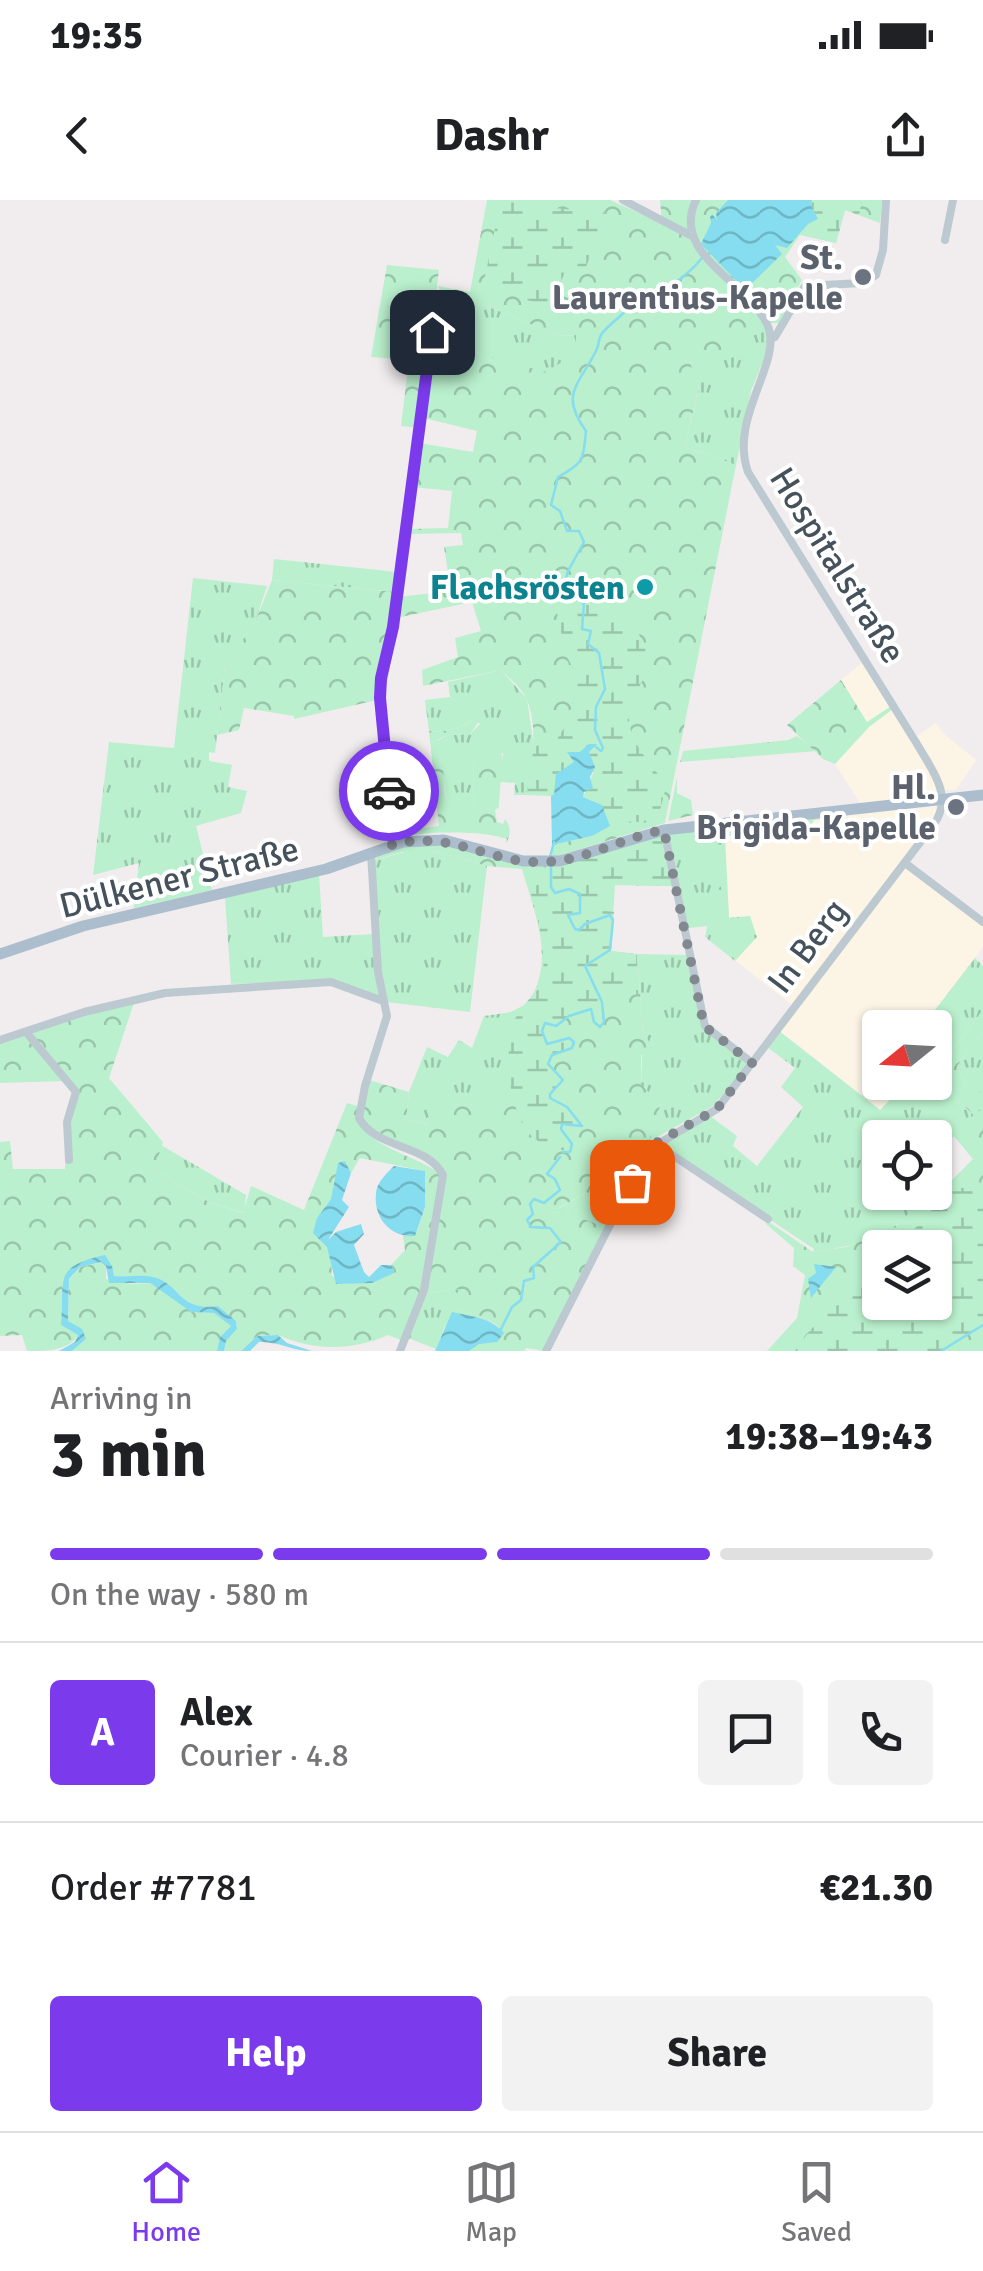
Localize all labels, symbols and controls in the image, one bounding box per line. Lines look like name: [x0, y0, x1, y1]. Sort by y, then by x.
text: 19:35: [50, 12, 143, 59]
icon: back: [50, 108, 105, 163]
text: Dashr: [434, 108, 549, 163]
icon: share: [878, 108, 933, 163]
place label: St. Laurentius-Kapelle: [552, 236, 843, 319]
marker: St. Laurentius-Kapelle: [852, 266, 874, 288]
pin: [390, 290, 475, 375]
icon: home: [405, 305, 460, 360]
street label: Hospitalstraße: [760, 459, 915, 671]
place label: Flachsrösten: [430, 566, 625, 609]
marker: Flachsrösten: [634, 576, 656, 598]
courier: [339, 741, 439, 841]
icon: car: [362, 764, 417, 819]
place label: Hl. Brigida-Kapelle: [696, 766, 936, 849]
marker: Hl. Brigida-Kapelle: [945, 796, 967, 818]
street label: Dülkener Straße: [55, 827, 303, 928]
street label: In Berg: [758, 891, 857, 1002]
north arrow: [862, 1010, 952, 1100]
map controls: [862, 1010, 952, 1320]
button: locate: [862, 1120, 952, 1210]
pin: [590, 1140, 675, 1225]
icon: bag: [605, 1155, 660, 1210]
button: layers: [862, 1230, 952, 1320]
text: Arriving in: [50, 1379, 192, 1418]
text: 19:38–19:43: [725, 1413, 933, 1460]
text: 3 min: [50, 1415, 207, 1495]
text: On the way · 580 m: [50, 1575, 309, 1614]
button: chat: [698, 1680, 803, 1785]
button: phone: [828, 1680, 933, 1785]
text: Alex: [180, 1689, 253, 1736]
text: A: [90, 1709, 115, 1756]
text: Courier · 4.8: [180, 1736, 349, 1775]
text: Order #7781: [50, 1864, 257, 1911]
text: €21.30: [820, 1864, 933, 1911]
button: Help: [50, 1996, 482, 2111]
button: Share: [502, 1996, 933, 2111]
tab: Home: [131, 2155, 201, 2249]
tab: Map: [464, 2155, 519, 2249]
tab: Saved: [781, 2155, 852, 2249]

